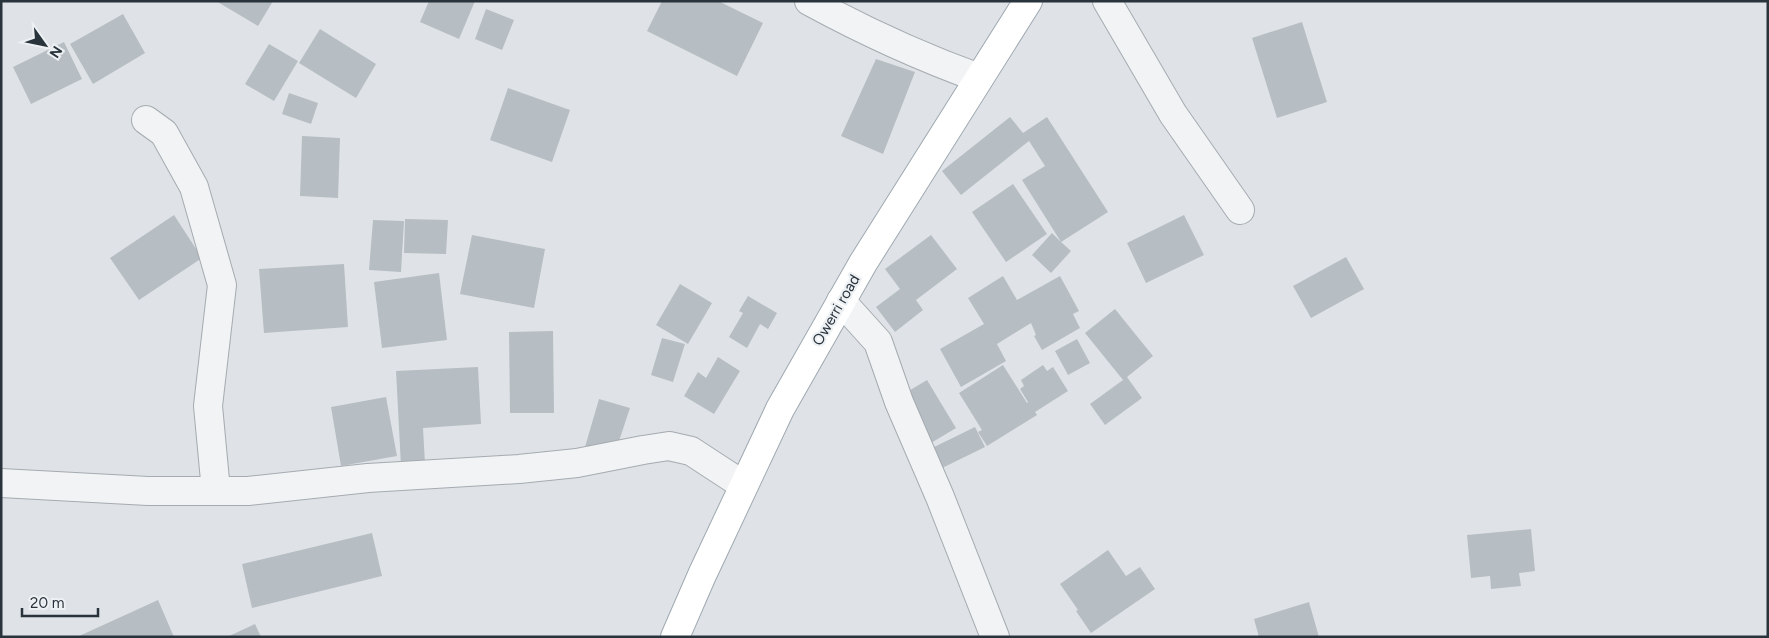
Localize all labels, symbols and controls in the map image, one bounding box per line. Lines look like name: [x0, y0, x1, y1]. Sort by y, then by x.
north arrow: [20, 20, 70, 70]
text: N: [45, 43, 66, 61]
street label: Owerri road: [808, 271, 864, 349]
scale bar: [22, 586, 99, 618]
text: 20 m: [30, 594, 64, 612]

